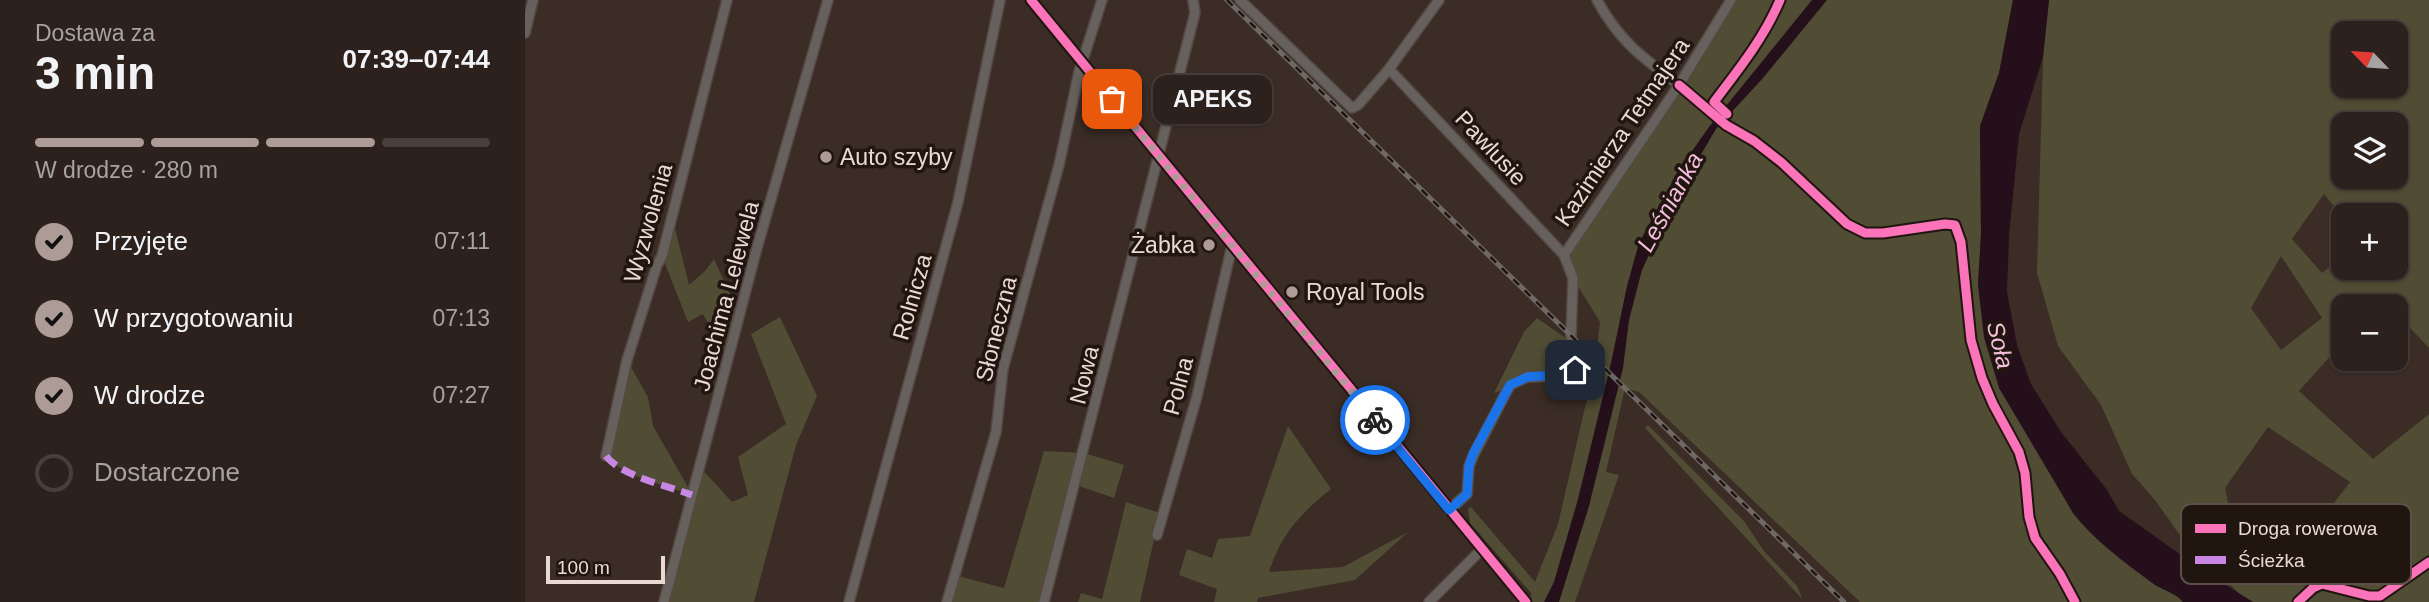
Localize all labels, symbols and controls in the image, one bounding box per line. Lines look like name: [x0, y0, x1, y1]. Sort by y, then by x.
text: Dostawa za: [35, 20, 155, 46]
north arrow: [2331, 21, 2408, 98]
map controls: [2331, 21, 2408, 371]
street label: Kazimierza Tetmajera: [1550, 33, 1695, 231]
text: 07:39–07:44: [343, 44, 490, 74]
text: 3 min: [35, 47, 155, 99]
pin: [1082, 69, 1142, 129]
callout: APEKS: [1154, 74, 1273, 124]
icon: bag: [1093, 80, 1131, 118]
text: APEKS: [1173, 86, 1252, 112]
street label: Pawlusie: [1450, 105, 1532, 191]
button: layers: [2331, 112, 2408, 189]
place label: Auto szyby: [840, 144, 953, 170]
water label: Leśnianka: [1631, 147, 1708, 256]
marker: Auto szyby: [818, 149, 834, 165]
text: W drodze · 280 m: [35, 157, 218, 183]
street label: Wyzwolenia: [619, 160, 677, 285]
street label: Joachima Lelewela: [688, 198, 764, 394]
button: +: [2331, 203, 2408, 280]
icon: check: [35, 223, 73, 261]
text: Przyjęte: [94, 226, 188, 256]
text: 07:11: [434, 228, 490, 254]
place label: Żabka: [1131, 232, 1195, 258]
marker: Żabka: [1201, 237, 1217, 253]
street label: Rolnicza: [887, 251, 937, 343]
street label: Słoneczna: [970, 274, 1022, 384]
place label: Royal Tools: [1306, 279, 1424, 305]
marker: Royal Tools: [1284, 284, 1300, 300]
button: −: [2331, 294, 2408, 371]
icon: check: [35, 300, 73, 338]
text: W przygotowaniu: [94, 303, 293, 333]
text: 07:13: [432, 305, 490, 331]
water label: Soła: [1982, 318, 2019, 371]
pin: [1545, 340, 1605, 400]
street label: Nowa: [1064, 343, 1104, 407]
icon: home: [1556, 351, 1594, 389]
street label: Polna: [1158, 354, 1198, 418]
icon: check: [35, 377, 73, 415]
text: W drodze: [94, 380, 205, 410]
text: 07:27: [432, 382, 490, 408]
courier: [1340, 385, 1410, 455]
icon: bike: [1356, 401, 1394, 439]
text: Dostarczone: [94, 457, 240, 487]
legend: [2181, 504, 2411, 584]
text: Droga rowerowa: [2238, 518, 2378, 539]
text: Ścieżka: [2238, 550, 2305, 571]
scale bar: [546, 553, 665, 585]
text: 100 m: [557, 557, 610, 578]

